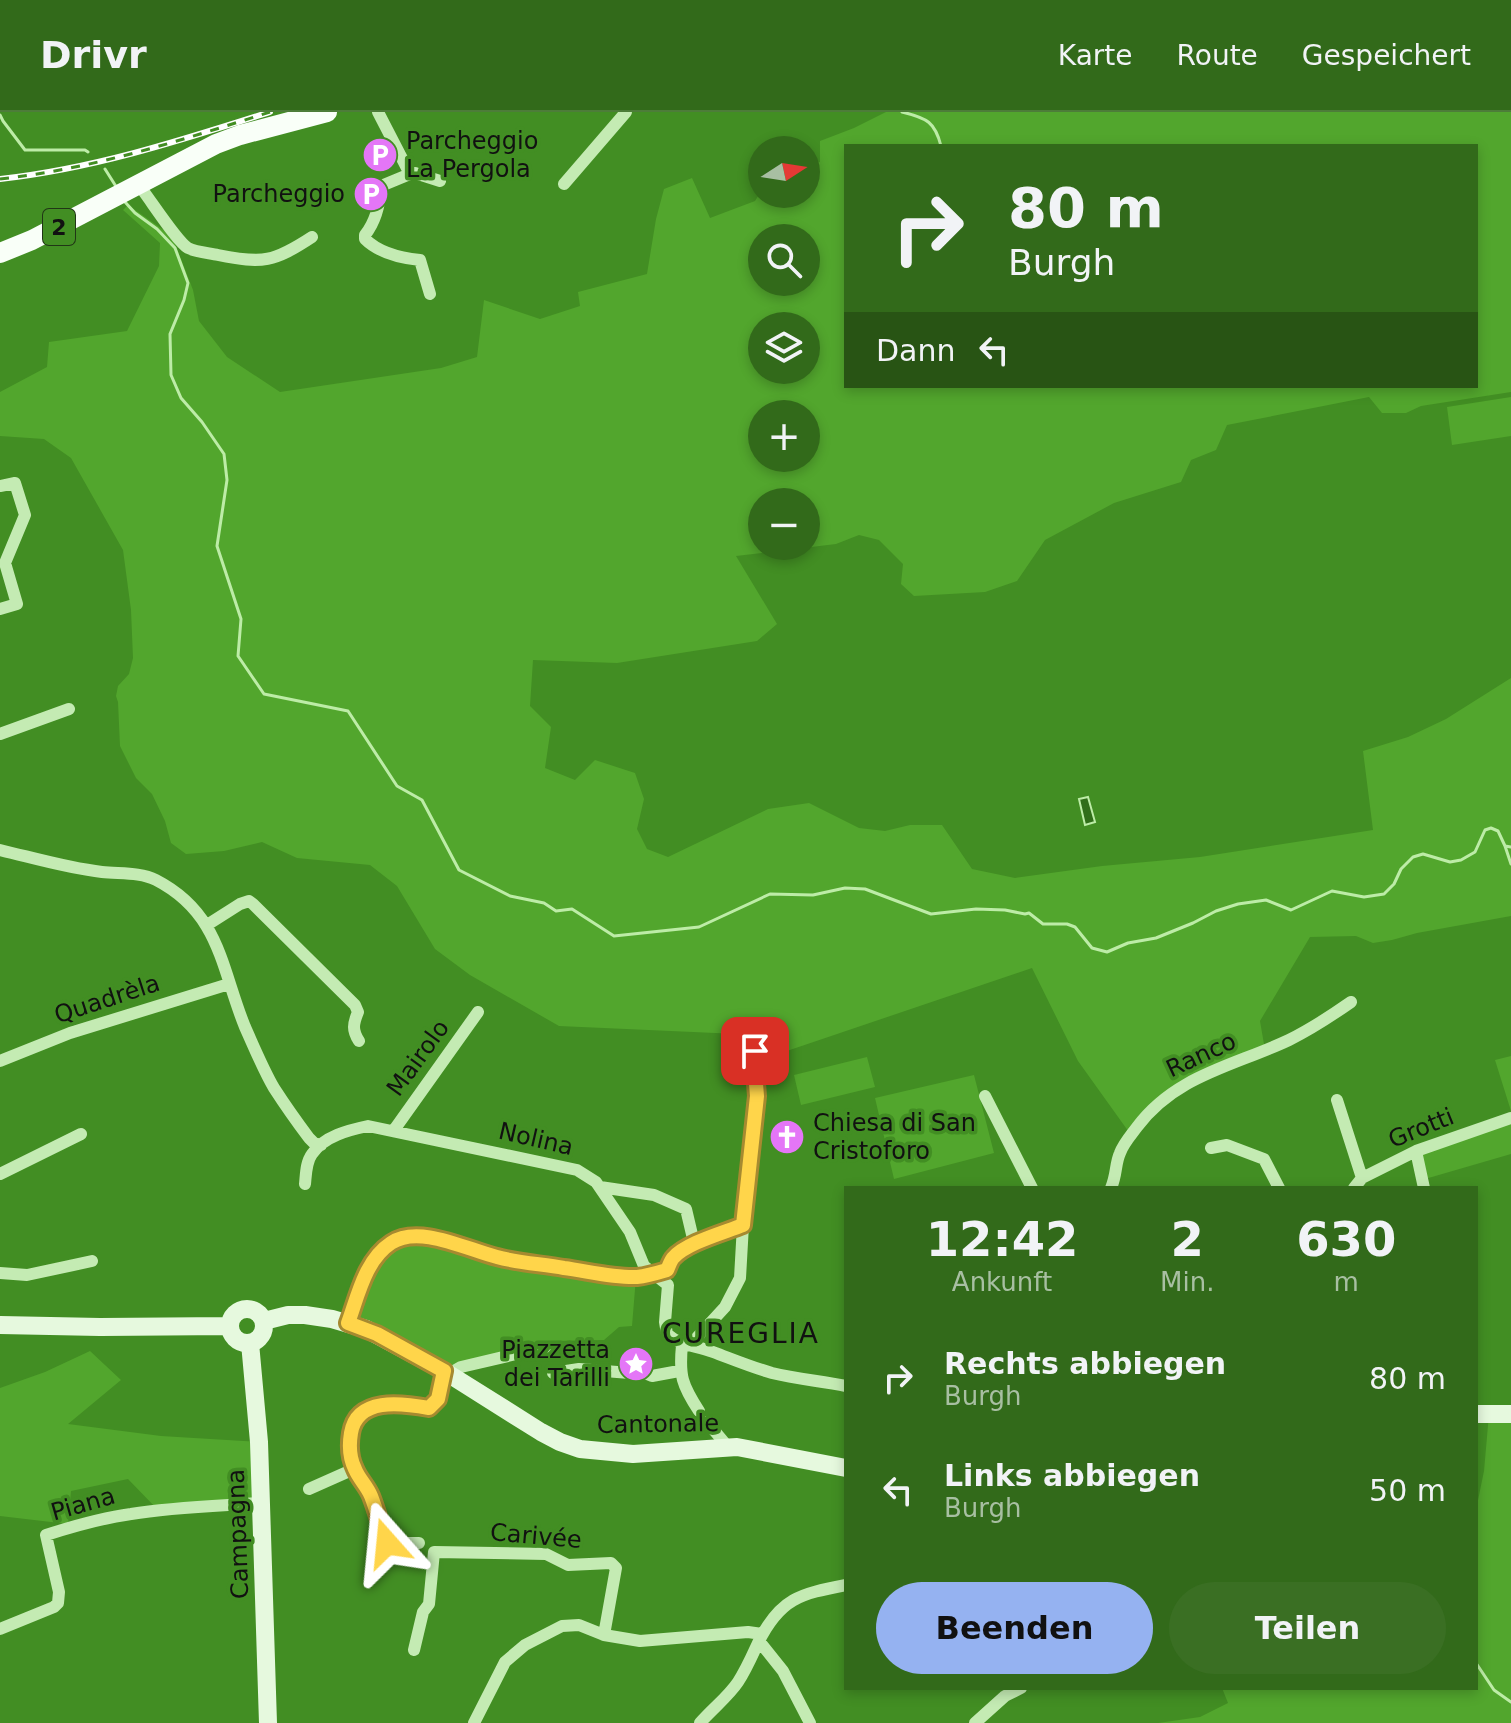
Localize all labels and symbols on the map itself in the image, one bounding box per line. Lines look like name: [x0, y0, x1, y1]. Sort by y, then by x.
place label: Parcheggio La Pergola: [406, 127, 538, 183]
parking icon: Parcheggio La Pergola: [361, 136, 399, 174]
north arrow: [748, 136, 820, 208]
parking icon: Parcheggio: [352, 175, 390, 213]
place label: Parcheggio: [213, 180, 345, 208]
road number: 2: [43, 209, 75, 245]
street label: Quadrèla: [51, 969, 163, 1029]
street label: Mairolo: [381, 1014, 455, 1102]
pin: [721, 1017, 789, 1085]
street label: Ranco: [1162, 1027, 1240, 1083]
street label: Grotti: [1384, 1102, 1458, 1154]
place label: Chiesa di San Cristoforo: [813, 1109, 976, 1165]
street label: Nolina: [496, 1117, 576, 1161]
church icon: Chiesa di San Cristoforo: [768, 1118, 806, 1156]
district label: CUREGLIA: [662, 1317, 820, 1350]
place label: Piazzetta dei Tarilli: [501, 1336, 610, 1392]
place icon: Piazzetta dei Tarilli: [617, 1345, 655, 1383]
street label: Cantonale: [597, 1409, 719, 1439]
street label: Campagna: [222, 1469, 254, 1599]
street label: Piana: [48, 1482, 118, 1526]
position arrow: [345, 1501, 429, 1585]
street label: Carivée: [489, 1518, 583, 1554]

